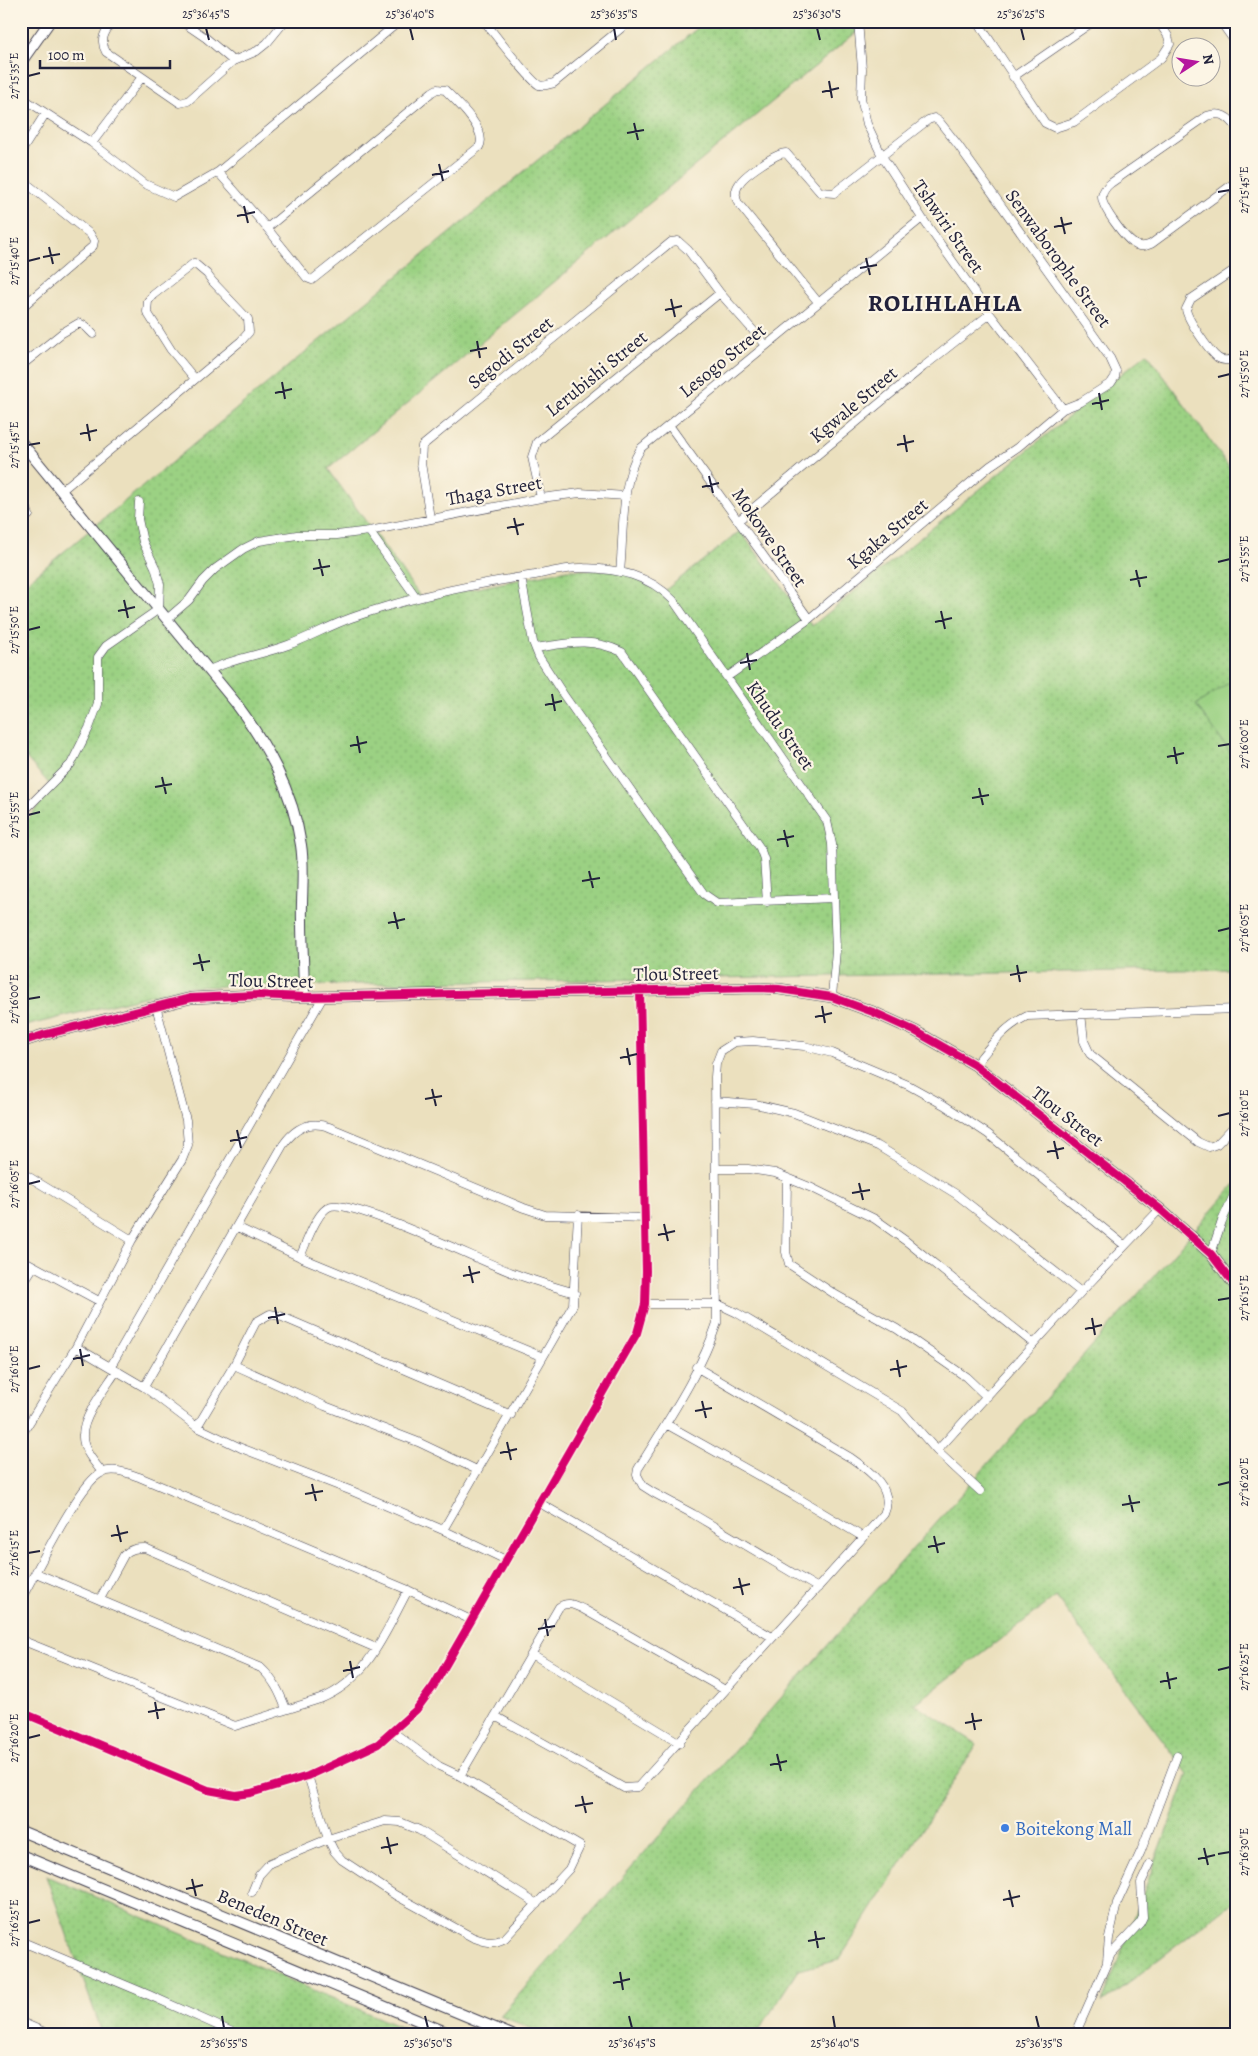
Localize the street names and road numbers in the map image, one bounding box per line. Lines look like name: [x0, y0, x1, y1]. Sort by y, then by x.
street label: Tshwiri Street: [906, 175, 990, 279]
street label: Senwaborophe Street: [999, 184, 1117, 333]
street label: Segodi Street: [462, 310, 559, 395]
street label: Lesogo Street: [674, 318, 772, 404]
street label: Lerubishi Street: [540, 325, 653, 423]
street label: Kgwale Street: [804, 360, 903, 449]
street label: Thaga Street: [445, 470, 544, 512]
street label: Mokowe Street: [725, 483, 813, 592]
street label: Kgaka Street: [842, 492, 934, 575]
street label: Khudu Street: [740, 676, 820, 775]
street label: Tlou Street: [633, 960, 719, 988]
street label: Tlou Street: [228, 967, 314, 995]
street label: Tlou Street: [1026, 1080, 1109, 1153]
street label: Beneden Street: [213, 1883, 332, 1953]

